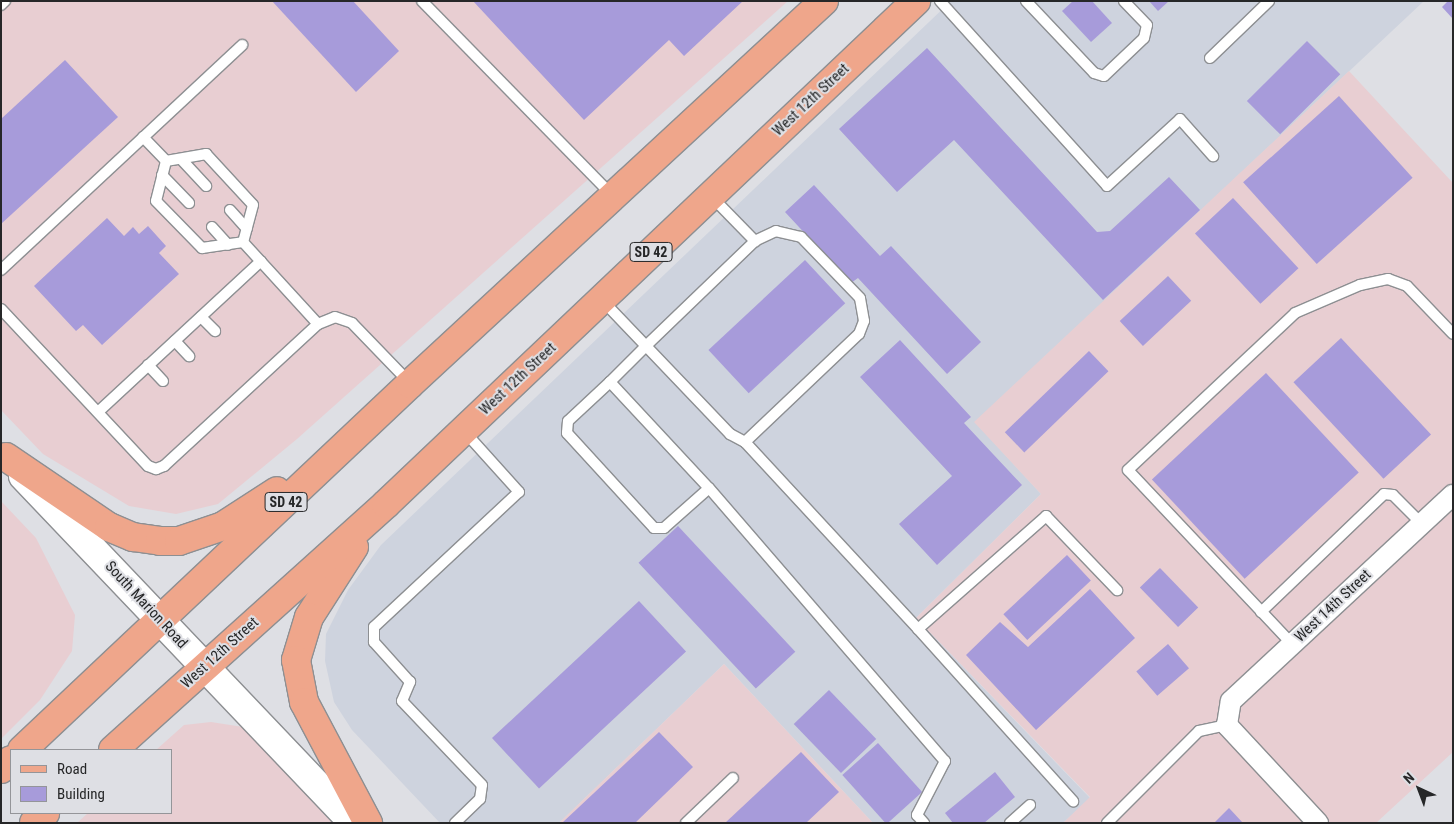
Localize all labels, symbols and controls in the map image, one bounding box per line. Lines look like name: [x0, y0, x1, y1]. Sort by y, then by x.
street label: West 12th Street: [769, 60, 853, 140]
road number: SD 42: [628, 240, 674, 264]
street label: West 12th Street: [476, 339, 560, 419]
road number: SD 42: [264, 491, 308, 514]
street label: South Marion Road: [101, 558, 191, 652]
street label: West 14th Street: [1291, 566, 1375, 646]
street label: West 12th Street: [178, 614, 262, 692]
legend: [10, 749, 172, 814]
text: Road: [57, 760, 87, 778]
north arrow: [1394, 764, 1444, 814]
text: N: [1400, 769, 1417, 787]
text: Building: [57, 785, 105, 803]

